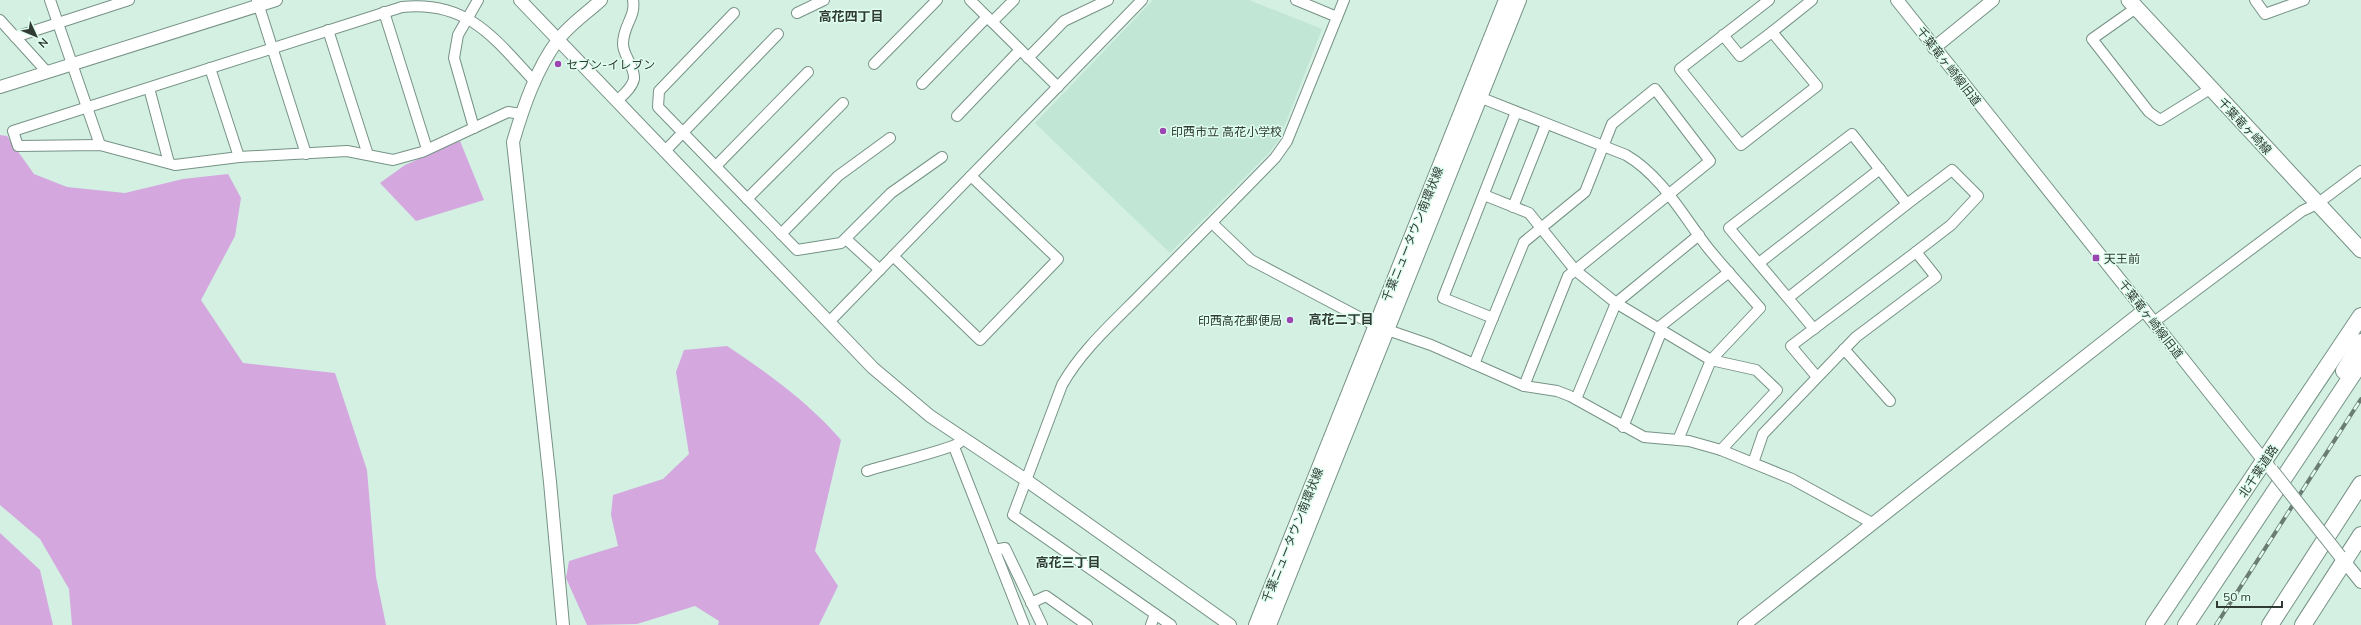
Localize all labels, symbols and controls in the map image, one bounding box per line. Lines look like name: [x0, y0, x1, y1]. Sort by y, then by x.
district label: 高花四丁目: [818, 8, 884, 24]
north arrow: [16, 16, 56, 56]
street label: 千葉竜ヶ崎線旧道: [1914, 24, 1984, 108]
text: N: [35, 35, 51, 51]
place label: セブン-イレブン: [566, 57, 655, 72]
marker: セブン-イレブン: [553, 59, 563, 69]
street label: 千葉竜ヶ崎線: [2215, 95, 2275, 157]
place label: 印西市立 高花小学校: [1171, 124, 1282, 139]
marker: 印西市立 高花小学校: [1158, 126, 1168, 136]
street label: 千葉ニュータウン南環状線: [1378, 164, 1446, 304]
place label: 天王前: [2104, 251, 2140, 266]
marker: 天王前: [2091, 253, 2101, 263]
street label: 千葉竜ヶ崎線旧道: [2116, 277, 2186, 361]
district label: 高花二丁目: [1308, 311, 1374, 327]
place label: 印西高花郵便局: [1198, 313, 1282, 328]
marker: 印西高花郵便局: [1285, 315, 1295, 325]
street label: 北千葉道路: [2235, 442, 2281, 500]
street label: 千葉ニュータウン南環状線: [1258, 465, 1326, 605]
district label: 高花三丁目: [1035, 554, 1101, 570]
scale bar: [2217, 583, 2282, 609]
text: 50 m: [2223, 589, 2251, 604]

